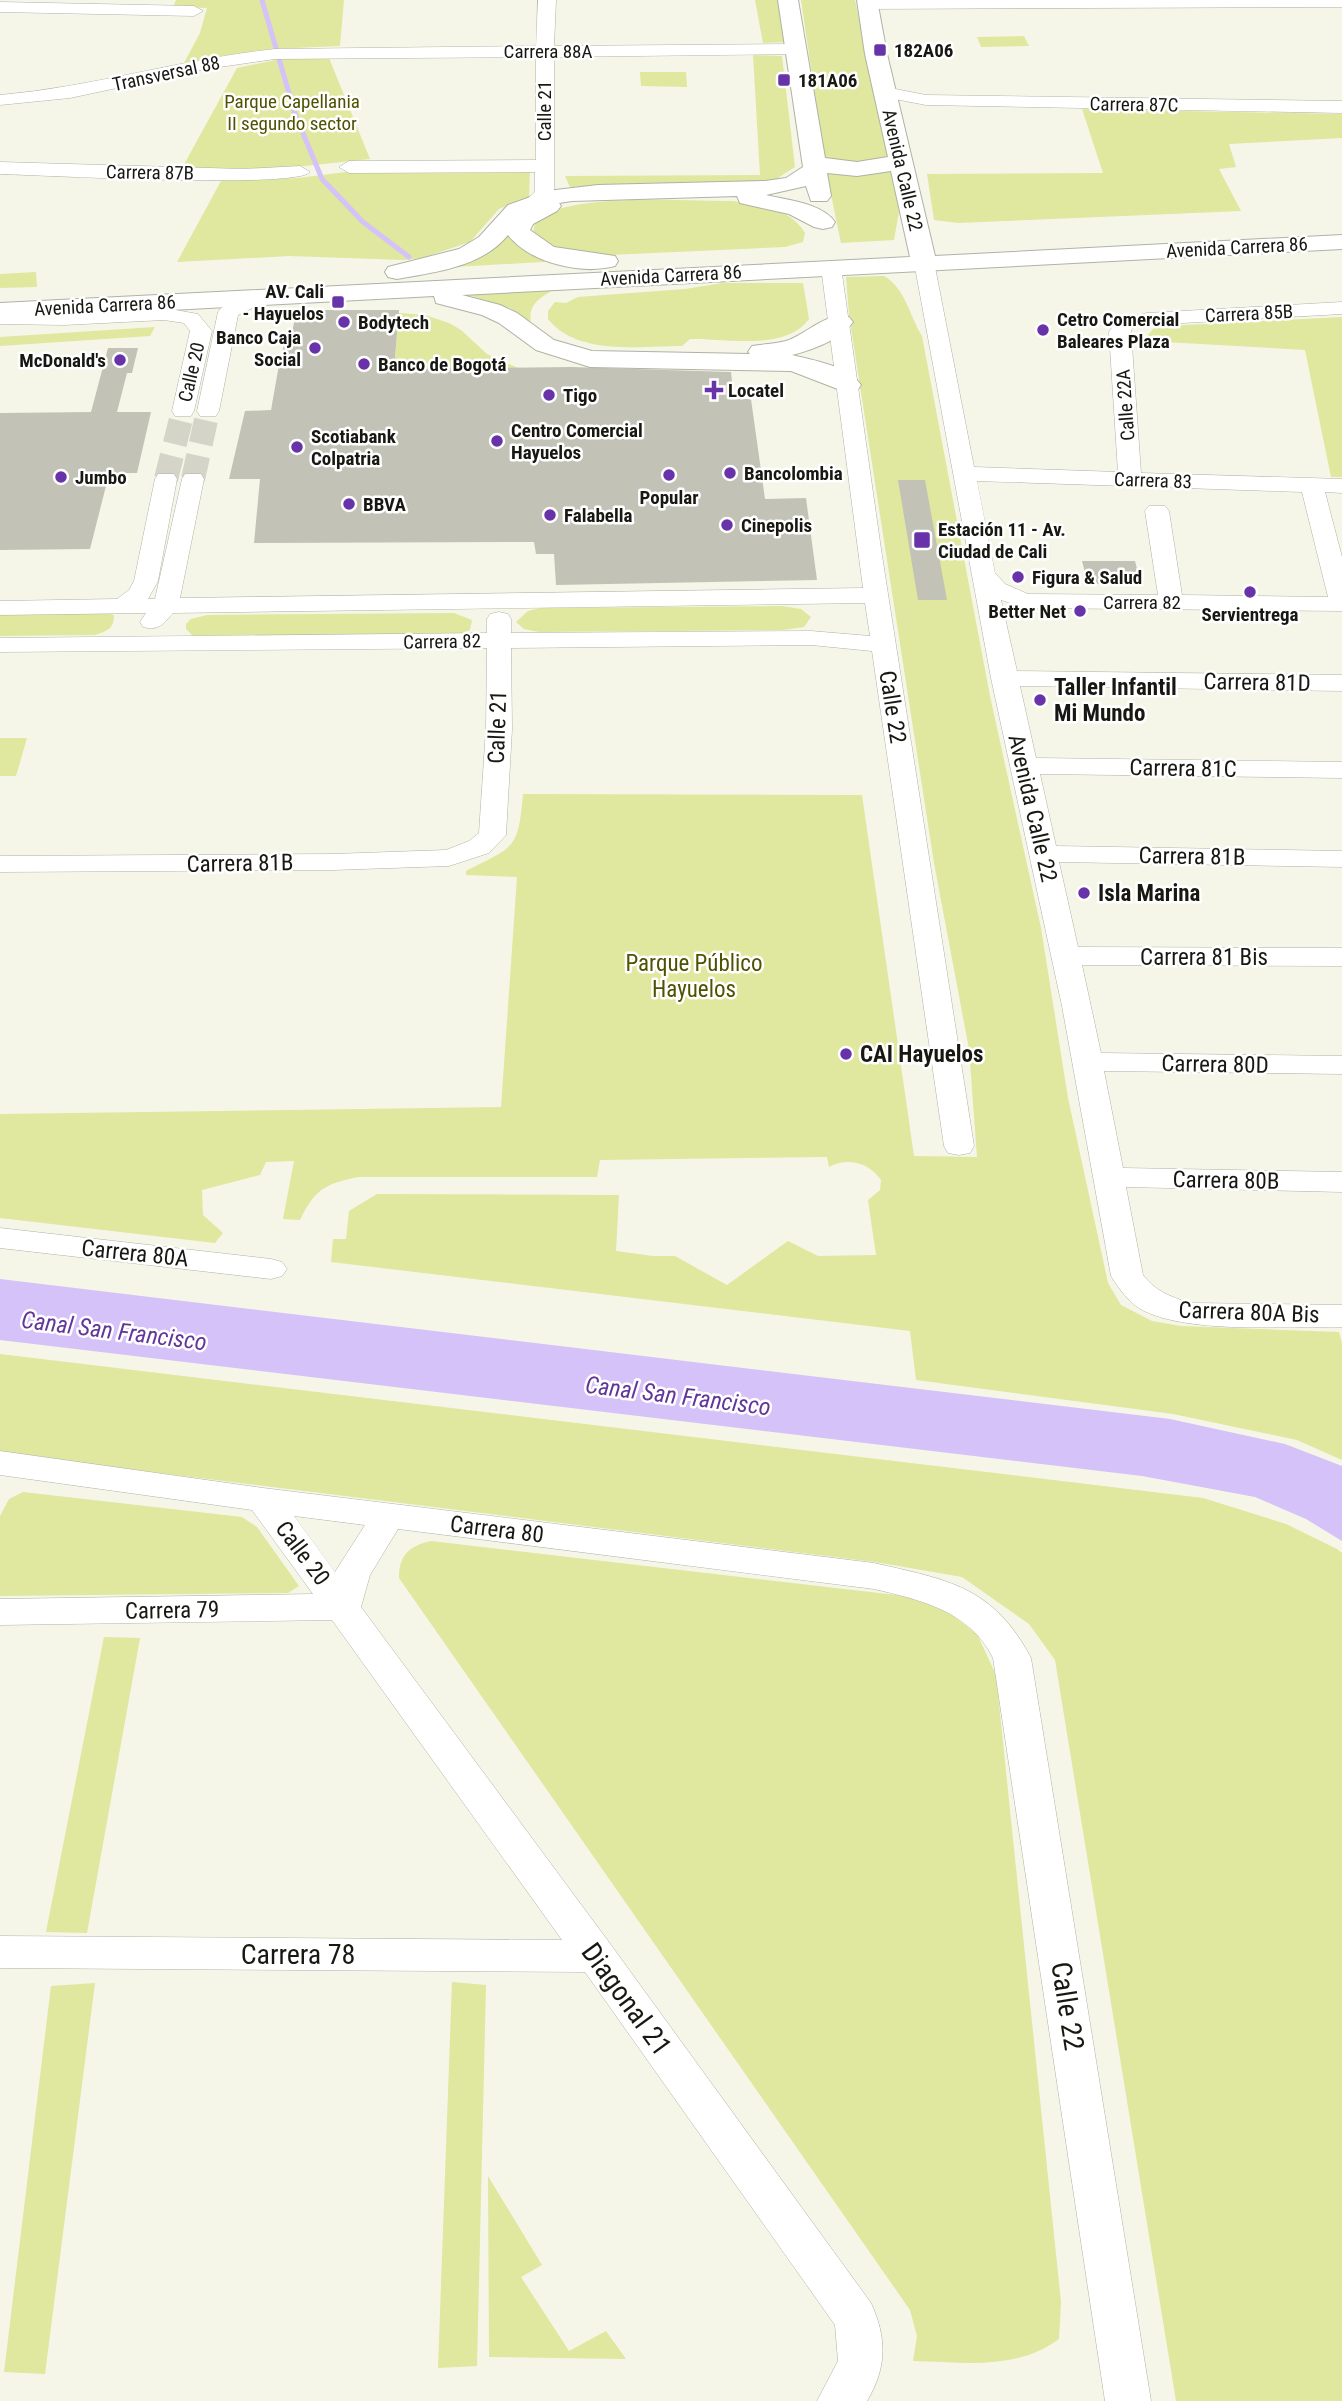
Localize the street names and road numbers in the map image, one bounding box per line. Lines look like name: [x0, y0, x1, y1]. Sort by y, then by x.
street label: Carrera 88A: [504, 40, 592, 63]
street label: Transversal 88: [110, 51, 222, 96]
street label: Calle 21: [533, 81, 556, 141]
street label: Carrera 87C: [1090, 92, 1178, 117]
street label: Avenida Calle 22: [877, 107, 928, 233]
street label: Carrera 87B: [106, 160, 194, 185]
street label: Avenida Carrera 86: [1166, 232, 1308, 263]
street label: Avenida Carrera 86: [600, 260, 742, 291]
street label: Avenida Carrera 86: [34, 290, 176, 321]
street label: Carrera 85B: [1204, 300, 1294, 327]
street label: Calle 20: [173, 340, 210, 404]
street label: Calle 22A: [1112, 368, 1139, 441]
street label: Carrera 83: [1114, 468, 1192, 493]
street label: Carrera 82: [1103, 591, 1181, 614]
street label: Carrera 82: [403, 629, 481, 654]
street label: Carrera 81D: [1203, 668, 1311, 697]
street label: Calle 22: [873, 669, 912, 745]
street label: Calle 21: [483, 690, 512, 764]
street label: Avenida Calle 22: [1002, 732, 1063, 885]
street label: Carrera 81C: [1129, 754, 1237, 783]
street label: Carrera 81B: [1138, 842, 1246, 871]
street label: Carrera 81B: [186, 849, 294, 878]
street label: Carrera 81 Bis: [1140, 944, 1268, 971]
street label: Carrera 80D: [1161, 1050, 1269, 1079]
street label: Carrera 80B: [1172, 1166, 1280, 1195]
street label: Carrera 80A: [80, 1234, 190, 1273]
street label: Carrera 80A Bis: [1178, 1297, 1320, 1328]
street label: Carrera 80: [449, 1510, 545, 1549]
street label: Calle 20: [270, 1516, 335, 1591]
street label: Carrera 79: [125, 1596, 219, 1625]
street label: Diagonal 21: [575, 1937, 678, 2062]
street label: Carrera 78: [241, 1938, 355, 1971]
street label: Calle 22: [1044, 1959, 1091, 2053]

